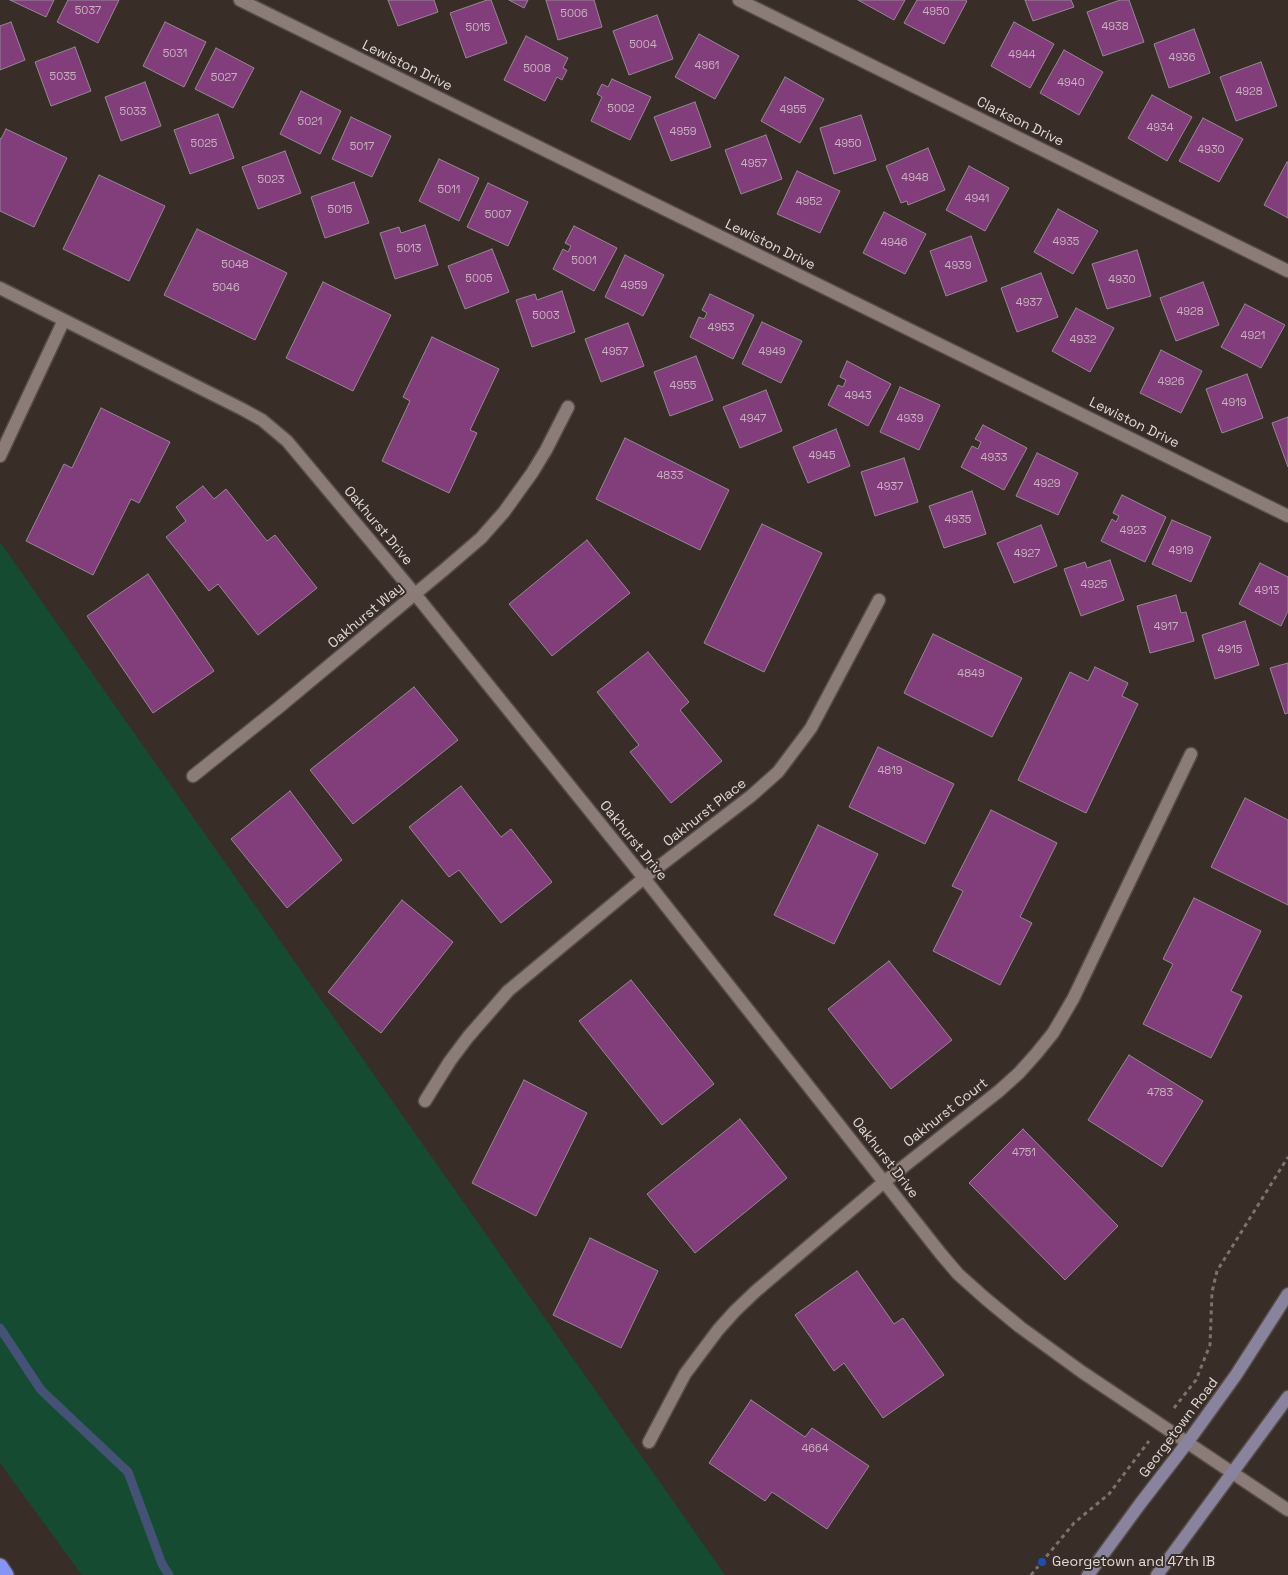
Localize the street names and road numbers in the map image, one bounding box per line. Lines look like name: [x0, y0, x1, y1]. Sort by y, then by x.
street label: Lewiston Drive: [359, 37, 455, 95]
street label: Clarkson Drive: [974, 94, 1066, 150]
street label: Lewiston Drive: [722, 216, 818, 274]
street label: Lewiston Drive: [1086, 394, 1182, 452]
street label: Oakhurst Drive: [340, 483, 416, 569]
street label: Oakhurst Way: [325, 580, 407, 652]
street label: Oakhurst Place: [660, 775, 750, 851]
street label: Oakhurst Drive: [596, 798, 670, 884]
street label: Oakhurst Court: [901, 1075, 991, 1151]
street label: Oakhurst Drive: [848, 1114, 922, 1202]
street label: Georgetown Road: [1136, 1375, 1222, 1481]

